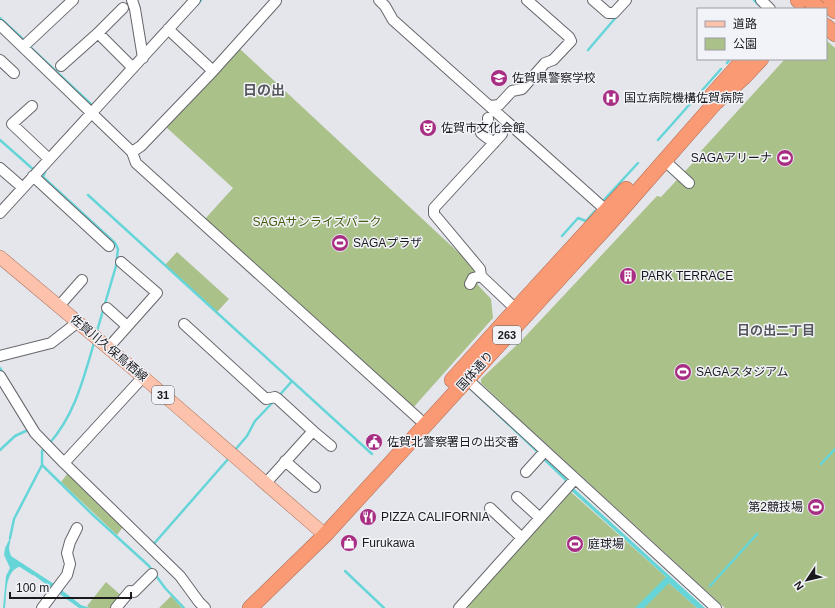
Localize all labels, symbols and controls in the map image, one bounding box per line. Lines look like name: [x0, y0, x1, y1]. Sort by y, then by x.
legend: [697, 8, 827, 60]
text: 道路: [733, 17, 757, 31]
text: 公園: [733, 37, 757, 51]
school or university icon: 佐賀県警察学校: [489, 68, 509, 88]
place label: 佐賀県警察学校: [512, 71, 596, 85]
district label: 日の出: [243, 82, 285, 98]
hospital icon: 国立病院機構佐賀病院: [601, 88, 621, 108]
place label: 国立病院機構佐賀病院: [624, 91, 744, 105]
theatre icon: 佐賀市文化会館: [418, 118, 438, 138]
place label: 佐賀市文化会館: [441, 121, 525, 135]
sports icon: SAGAアリーナ: [775, 148, 795, 168]
place label: SAGAアリーナ: [691, 151, 772, 165]
park label: SAGAサンライズパーク: [253, 215, 382, 229]
sports icon: SAGAプラザ: [330, 233, 350, 253]
place label: SAGAプラザ: [353, 236, 422, 250]
building icon: PARK TERRACE: [618, 266, 638, 286]
place label: PARK TERRACE: [641, 269, 733, 283]
street label: 佐賀川久保鳥栖線: [68, 312, 150, 384]
district label: 日の出二丁目: [737, 323, 815, 338]
road number: 263: [493, 326, 521, 344]
street label: 国体通り: [454, 348, 496, 394]
sports icon: SAGAスタジアム: [673, 362, 693, 382]
place label: SAGAスタジアム: [696, 365, 789, 379]
road number: 31: [152, 386, 174, 404]
public building icon: 佐賀北警察署日の出交番: [364, 432, 384, 452]
place label: 佐賀北警察署日の出交番: [387, 435, 519, 449]
sports icon: 第2競技場: [806, 497, 826, 517]
place label: 第2競技場: [748, 500, 803, 514]
restaurant icon: PIZZA CALIFORNIA: [358, 507, 378, 527]
place label: PIZZA CALIFORNIA: [381, 510, 490, 524]
shop icon: Furukawa: [339, 533, 359, 553]
sports icon: 庭球場: [565, 534, 585, 554]
place label: Furukawa: [362, 536, 415, 550]
place label: 庭球場: [588, 537, 624, 551]
north arrow: [787, 560, 827, 600]
scale bar: [10, 574, 131, 600]
text: N: [792, 579, 806, 592]
text: 100 m: [16, 581, 49, 595]

